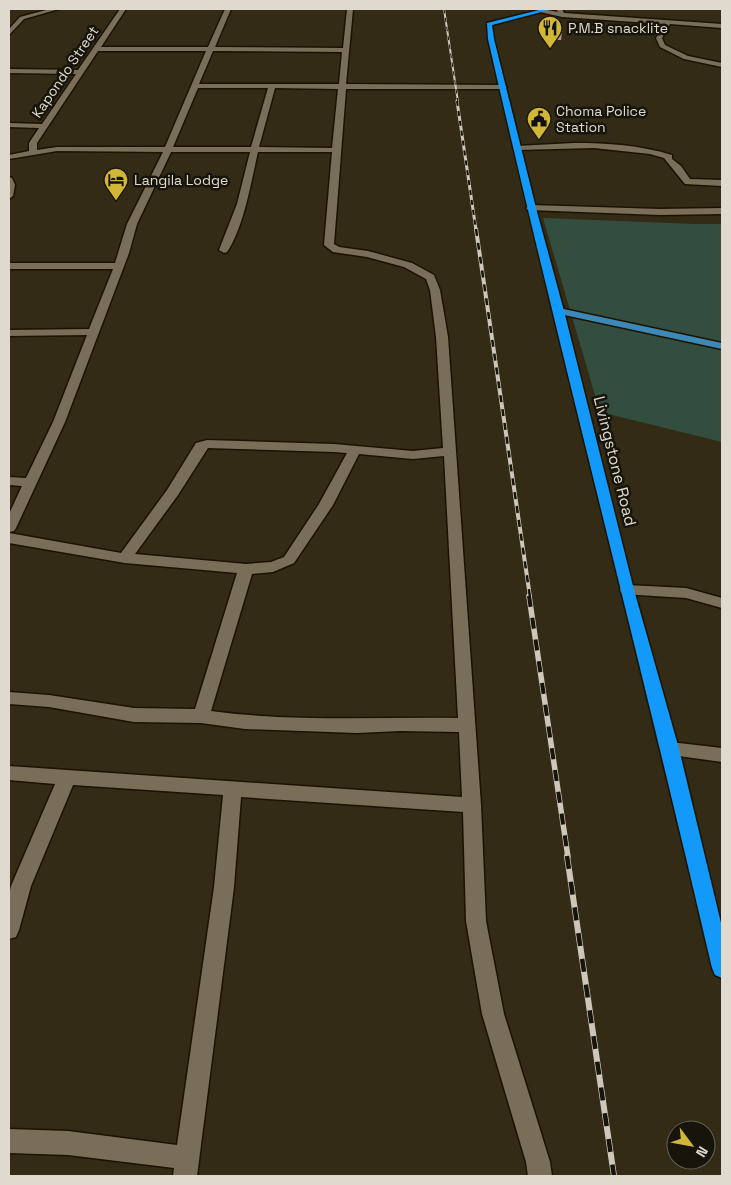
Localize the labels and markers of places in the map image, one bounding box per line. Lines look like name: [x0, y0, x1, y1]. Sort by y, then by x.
restaurant icon: P.M.B snacklite: [537, 15, 563, 49]
place label: P.M.B snacklite: [568, 19, 668, 37]
place label: Choma Police Station: [556, 102, 646, 136]
public building icon: Choma Police Station: [526, 106, 552, 140]
hotel icon: Langila Lodge: [103, 167, 129, 201]
place label: Langila Lodge: [134, 171, 228, 189]

